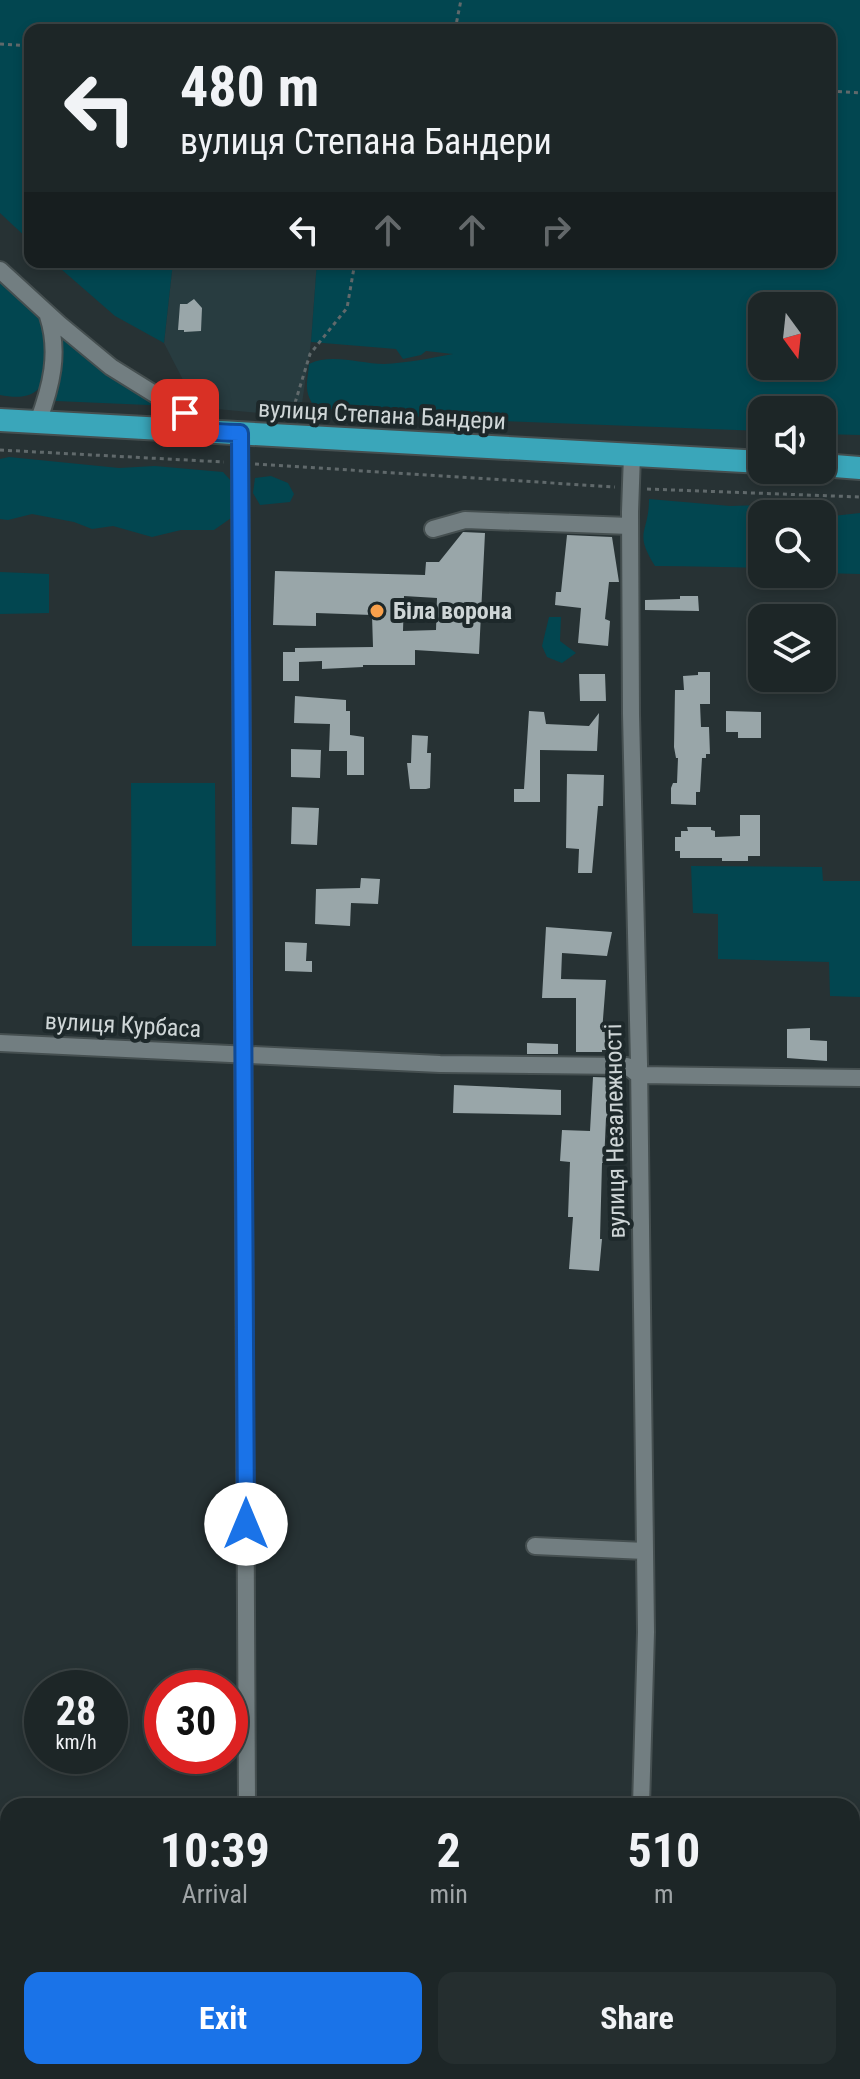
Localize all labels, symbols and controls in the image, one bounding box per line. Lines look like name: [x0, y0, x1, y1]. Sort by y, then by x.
text: 480 m: [180, 54, 319, 120]
icon: left: [48, 56, 152, 160]
text: вулиця Степана Бандери: [180, 121, 552, 163]
icon: left: [282, 208, 326, 252]
icon: ahead: [366, 208, 410, 252]
icon: ahead: [450, 208, 494, 252]
icon: right: [534, 208, 578, 252]
north arrow: [748, 292, 836, 380]
map controls: [748, 292, 836, 692]
pin: [151, 379, 219, 447]
icon: arrive: [163, 391, 207, 435]
street label: вулиця Степана Бандери: [257, 395, 507, 435]
button: sound: [748, 396, 836, 484]
button: search: [748, 500, 836, 588]
place label: Біла ворона: [393, 597, 512, 625]
marker: Біла ворона: [368, 602, 386, 620]
button: layers: [748, 604, 836, 692]
street label: вулиця Курбаса: [44, 1007, 202, 1043]
street label: вулиця Незалежності: [599, 1023, 631, 1239]
position arrow: [204, 1482, 288, 1566]
speed limit sign: 30: [144, 1670, 248, 1774]
text: 28: [56, 1688, 96, 1735]
text: km/h: [55, 1730, 97, 1754]
text: 10:39: [160, 1822, 270, 1879]
text: 2: [437, 1822, 461, 1879]
text: 510: [627, 1822, 700, 1879]
text: Arrival: [182, 1879, 248, 1909]
text: min: [430, 1879, 468, 1909]
text: m: [654, 1879, 674, 1909]
button: Exit: [24, 1972, 422, 2064]
button: Share: [438, 1972, 836, 2064]

